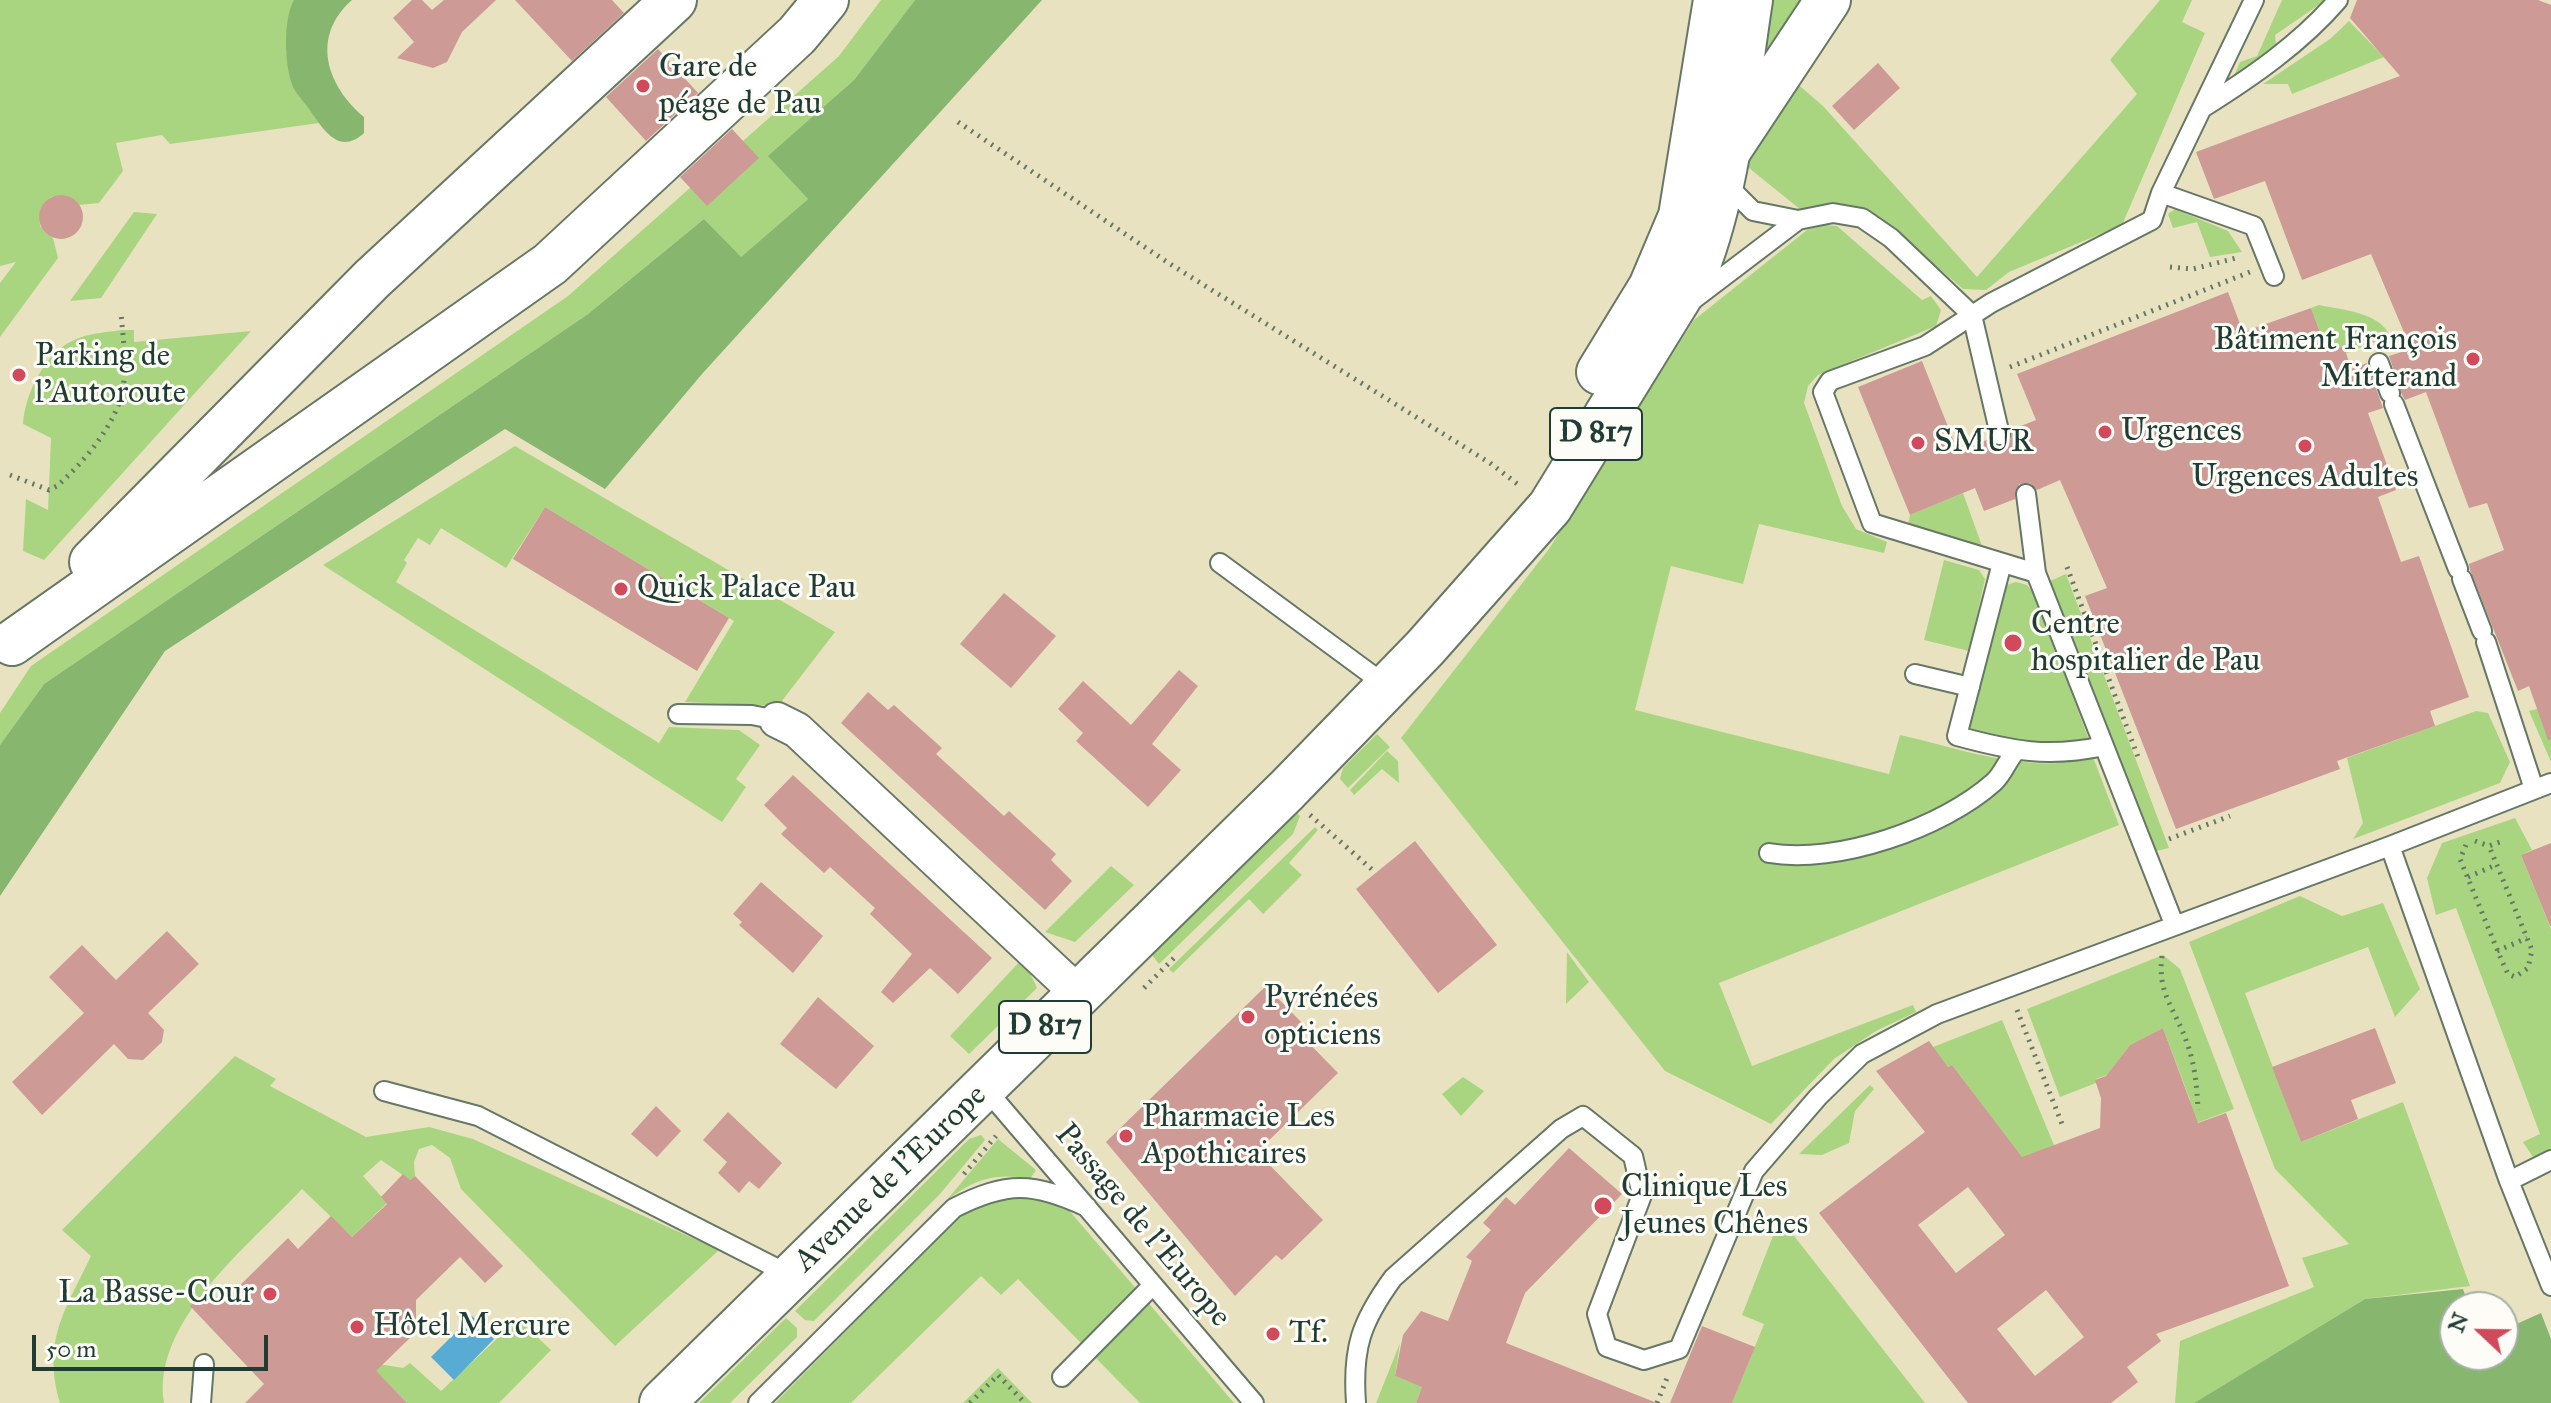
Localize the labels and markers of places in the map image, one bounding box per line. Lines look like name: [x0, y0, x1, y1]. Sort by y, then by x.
place label: Gare de péage de Pau: [659, 49, 822, 124]
marker: Gare de péage de Pau: [634, 77, 652, 95]
place label: Bâtiment François Mitterand: [2213, 322, 2457, 397]
place label: Parking de l'Autoroute: [35, 338, 186, 413]
marker: Bâtiment François Mitterand: [2464, 350, 2482, 368]
marker: Parking de l'Autoroute: [10, 366, 28, 384]
place label: Urgences: [2121, 413, 2242, 451]
marker: Urgences: [2096, 423, 2114, 441]
place label: SMUR: [1934, 424, 2033, 462]
marker: SMUR: [1909, 434, 1927, 452]
marker: Urgences Adultes: [2296, 437, 2314, 455]
place label: Urgences Adultes: [2192, 459, 2418, 497]
place label: Quick Palace Pau: [637, 570, 856, 608]
marker: Quick Palace Pau: [612, 580, 630, 598]
place label: Centre hospitalier de Pau: [2031, 606, 2260, 681]
marker: Centre hospitalier de Pau: [2002, 632, 2024, 654]
place label: Pyrénées opticiens: [1264, 980, 1381, 1055]
marker: Pyrénées opticiens: [1239, 1008, 1257, 1026]
place label: Pharmacie Les Apothicaires: [1142, 1099, 1335, 1174]
marker: Pharmacie Les Apothicaires: [1117, 1127, 1135, 1145]
place label: Clinique Les Jeunes Chênes: [1621, 1169, 1808, 1244]
marker: Clinique Les Jeunes Chênes: [1592, 1195, 1614, 1217]
place label: La Basse-Cour: [58, 1275, 254, 1313]
marker: La Basse-Cour: [261, 1285, 279, 1303]
place label: Hôtel Mercure: [373, 1308, 570, 1346]
place label: Tf.: [1289, 1315, 1328, 1353]
marker: Hôtel Mercure: [348, 1318, 366, 1336]
marker: Tf.: [1264, 1325, 1282, 1343]

